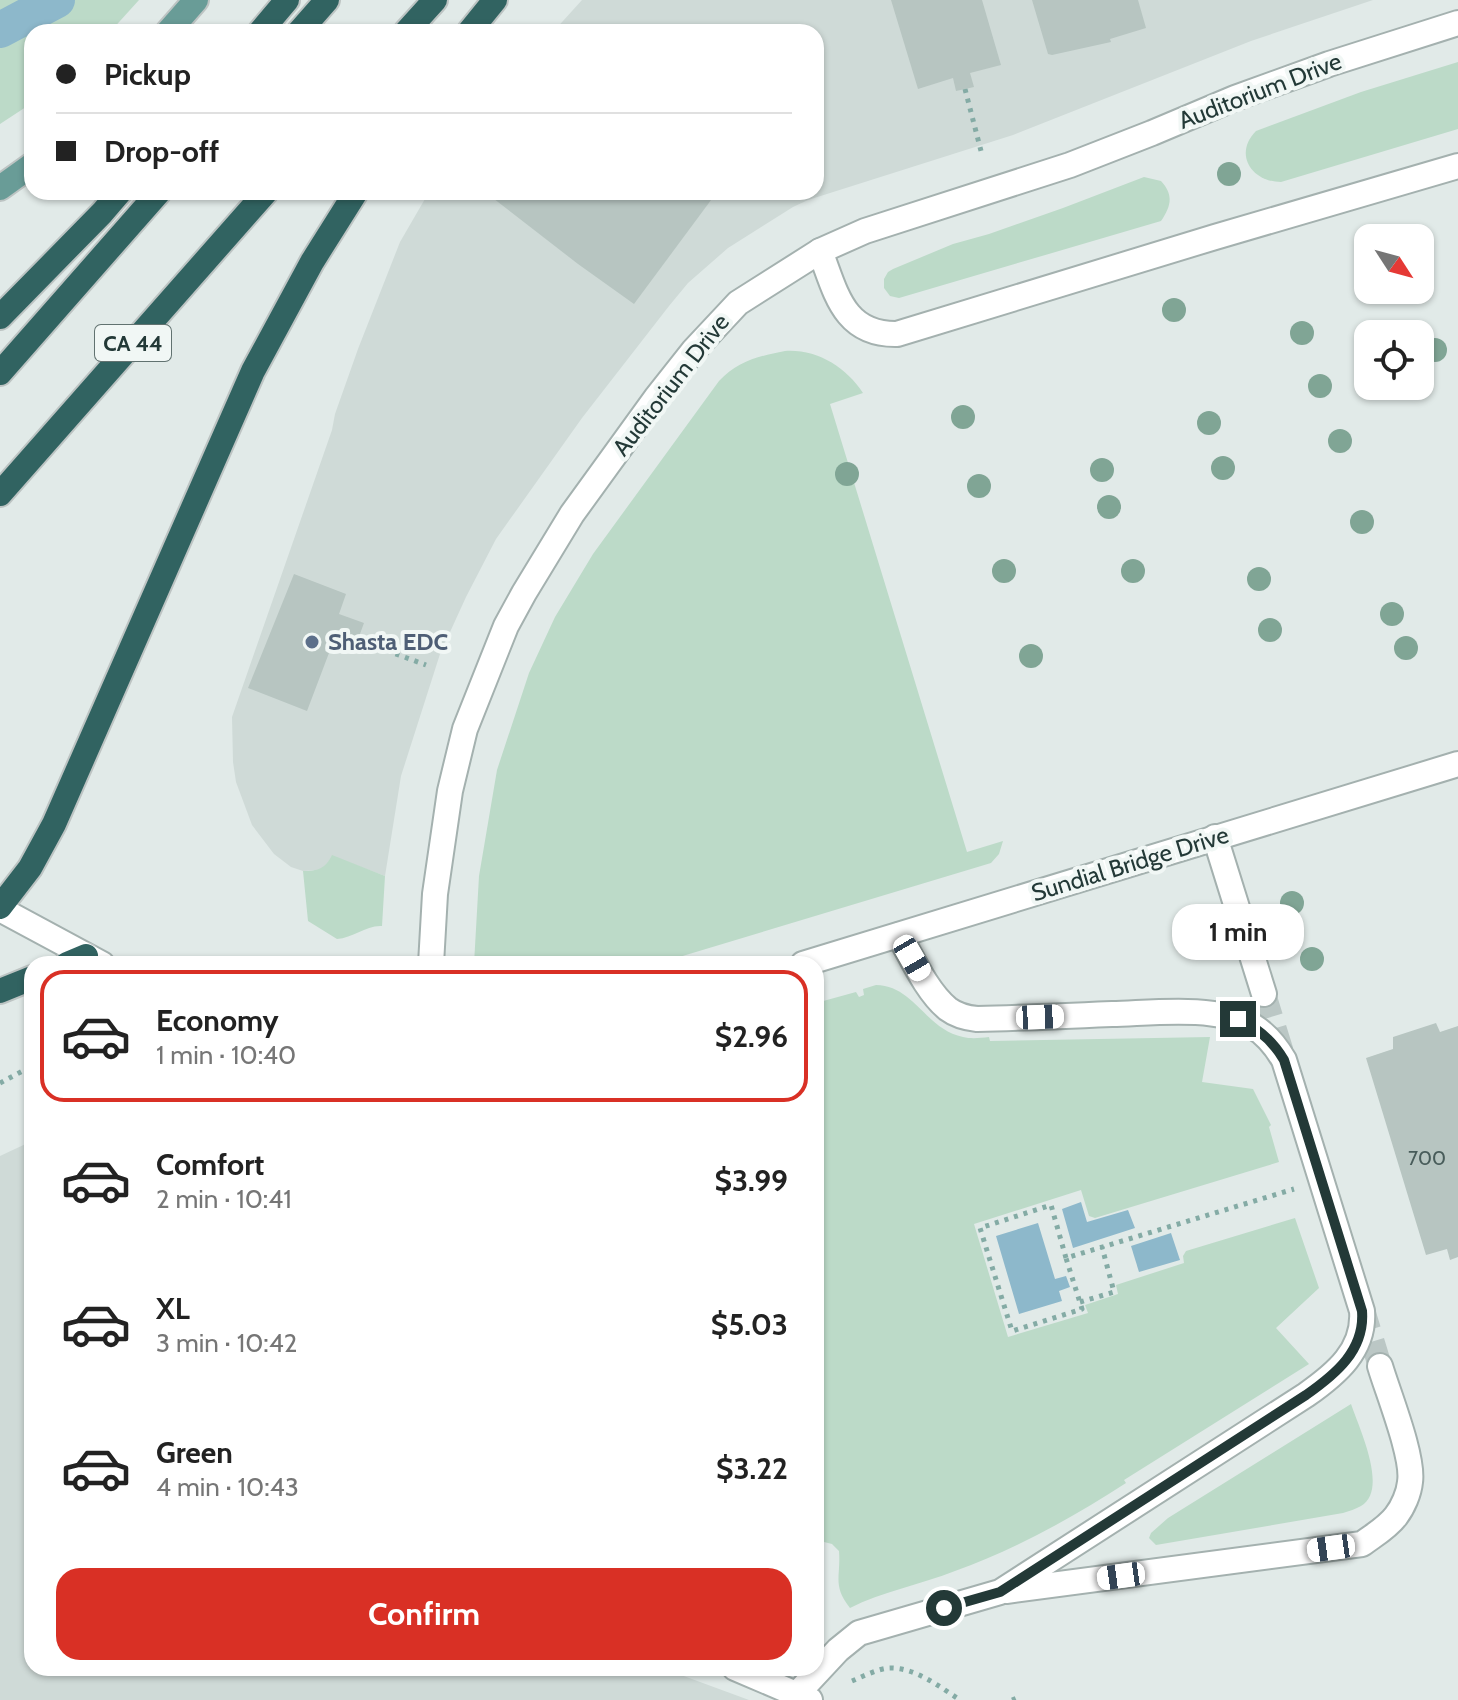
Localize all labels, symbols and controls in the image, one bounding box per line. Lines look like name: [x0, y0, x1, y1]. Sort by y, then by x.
street label: Auditorium Drive: [1174, 46, 1345, 135]
text: Pickup: [104, 56, 191, 93]
text: Drop-off: [104, 133, 219, 170]
north arrow: [1354, 224, 1434, 304]
map controls: [1354, 224, 1434, 400]
street label: Auditorium Drive: [606, 308, 735, 461]
button: locate: [1354, 320, 1434, 400]
road number: CA 44: [95, 325, 171, 361]
place label: Shasta EDC: [328, 627, 448, 656]
marker: Shasta EDC: [303, 633, 321, 651]
street label: Sundial Bridge Drive: [1028, 820, 1232, 907]
callout: 1 min: [1172, 903, 1304, 959]
text: 1 min: [1209, 916, 1267, 948]
car: [890, 931, 934, 985]
icon: car: [60, 1000, 132, 1072]
route end: [1220, 1001, 1256, 1037]
text: Economy: [156, 1002, 279, 1039]
car: [1016, 1004, 1064, 1030]
text: $2.96: [715, 1018, 788, 1055]
text: 1 min · 10:40: [156, 1039, 296, 1071]
icon: car: [60, 1144, 132, 1216]
text: Comfort: [156, 1146, 264, 1183]
house number: 700: [1408, 1146, 1446, 1170]
text: $3.99: [714, 1162, 788, 1199]
text: 2 min · 10:41: [156, 1183, 292, 1215]
icon: car: [60, 1288, 132, 1360]
text: XL: [156, 1290, 190, 1327]
text: $5.03: [711, 1306, 788, 1343]
text: 3 min · 10:42: [156, 1327, 297, 1359]
icon: car: [60, 1432, 132, 1504]
text: Green: [156, 1434, 233, 1471]
text: $3.22: [716, 1450, 788, 1487]
text: 4 min · 10:43: [156, 1471, 299, 1503]
car: [1306, 1533, 1356, 1563]
car: [1096, 1561, 1146, 1591]
button: Confirm: [56, 1568, 792, 1660]
route start: [926, 1590, 962, 1626]

